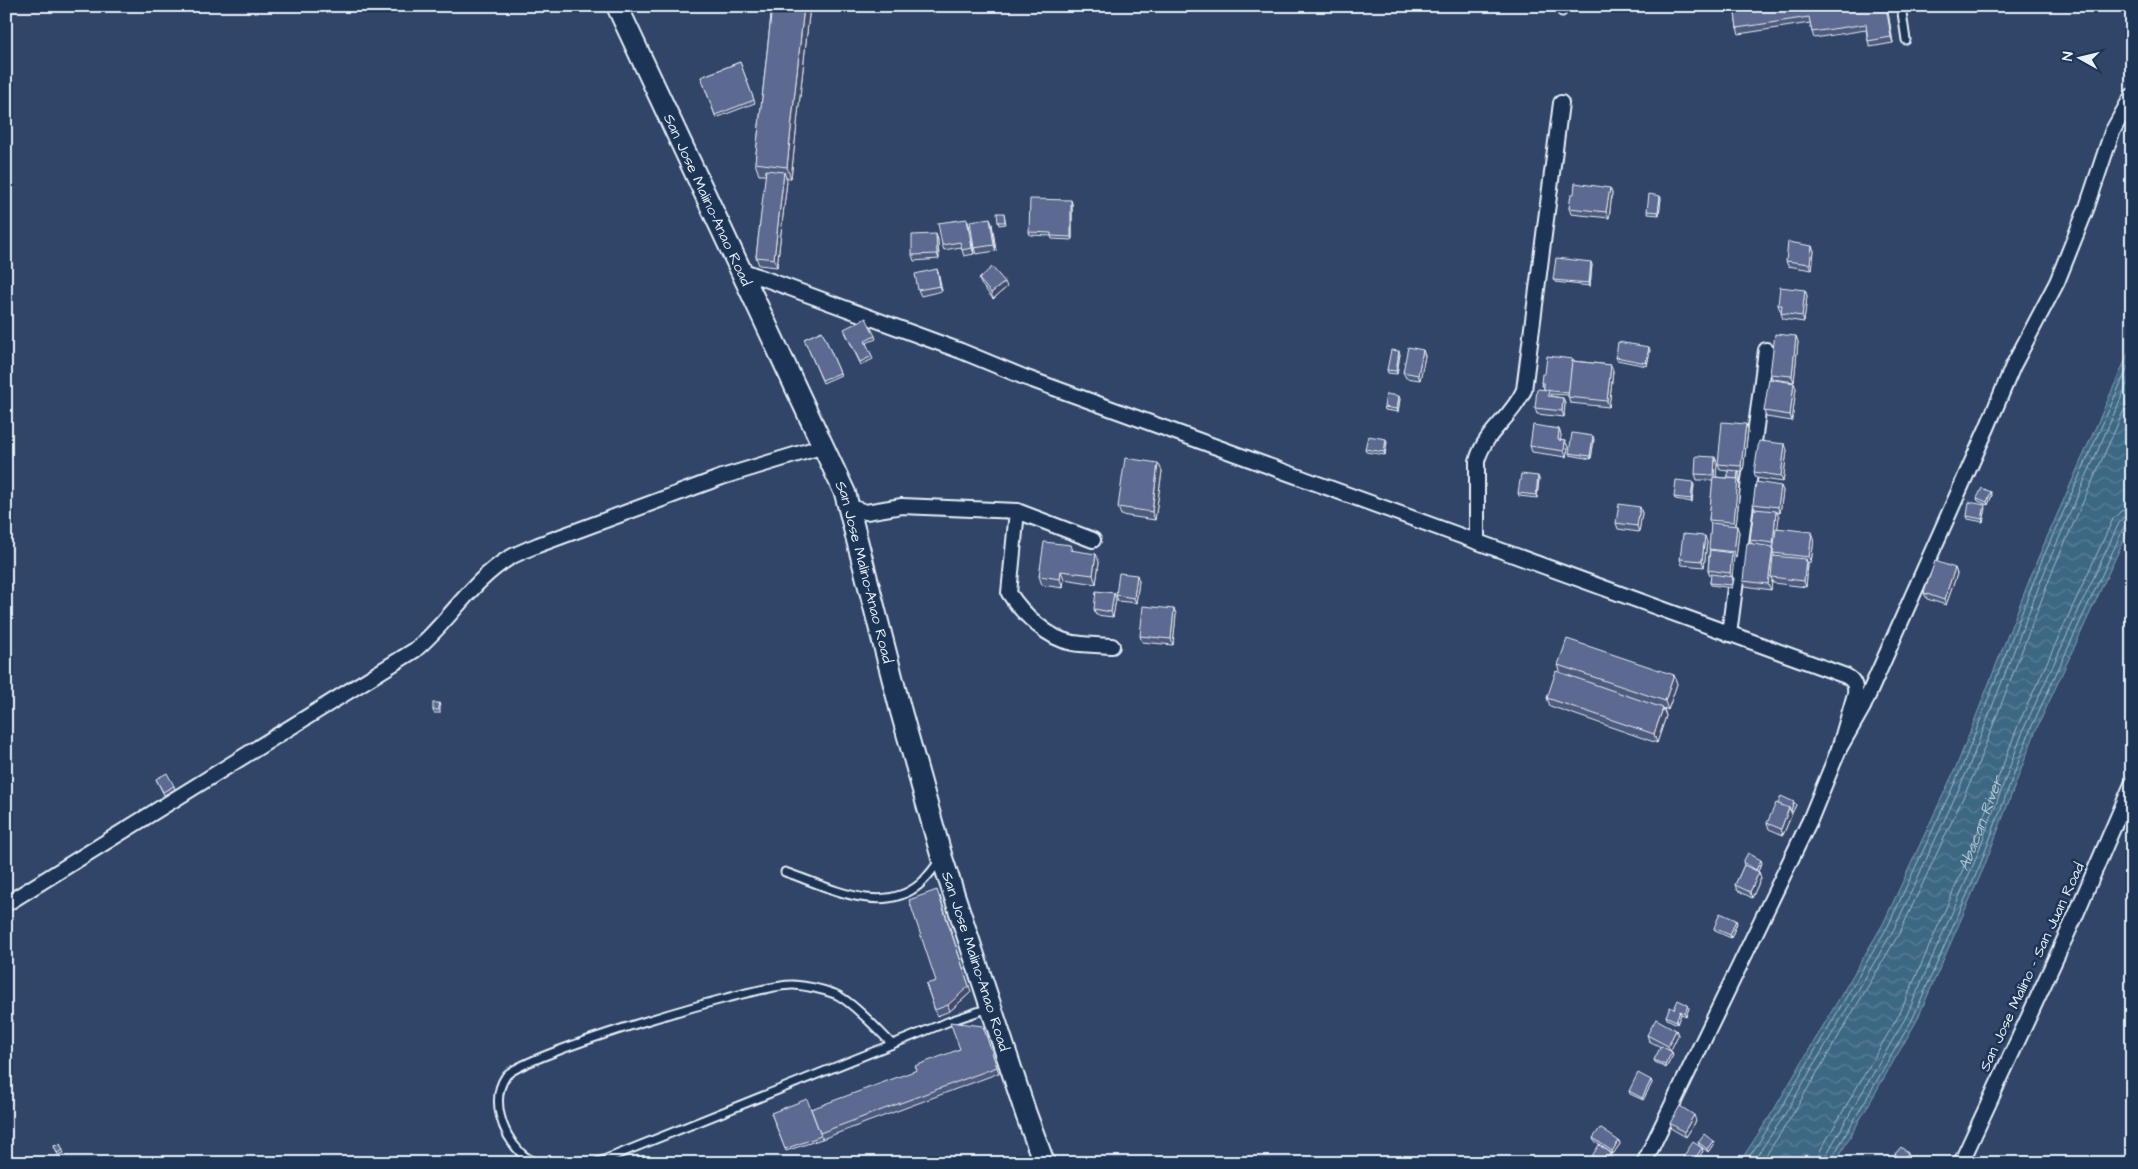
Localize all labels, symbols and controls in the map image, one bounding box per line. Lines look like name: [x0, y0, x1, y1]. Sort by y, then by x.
north arrow: [2056, 32, 2106, 82]
text: N: [2058, 50, 2079, 62]
street label: San Jose Malino-Anao Road: [658, 110, 757, 290]
street label: San Jose Malino-Anao Road: [830, 477, 899, 666]
water label: Abacan River: [1953, 771, 2010, 874]
street label: San Jose Malino - San Juan Road: [1974, 859, 2090, 1075]
street label: San Jose Malino-Anao Road: [937, 869, 1015, 1054]

